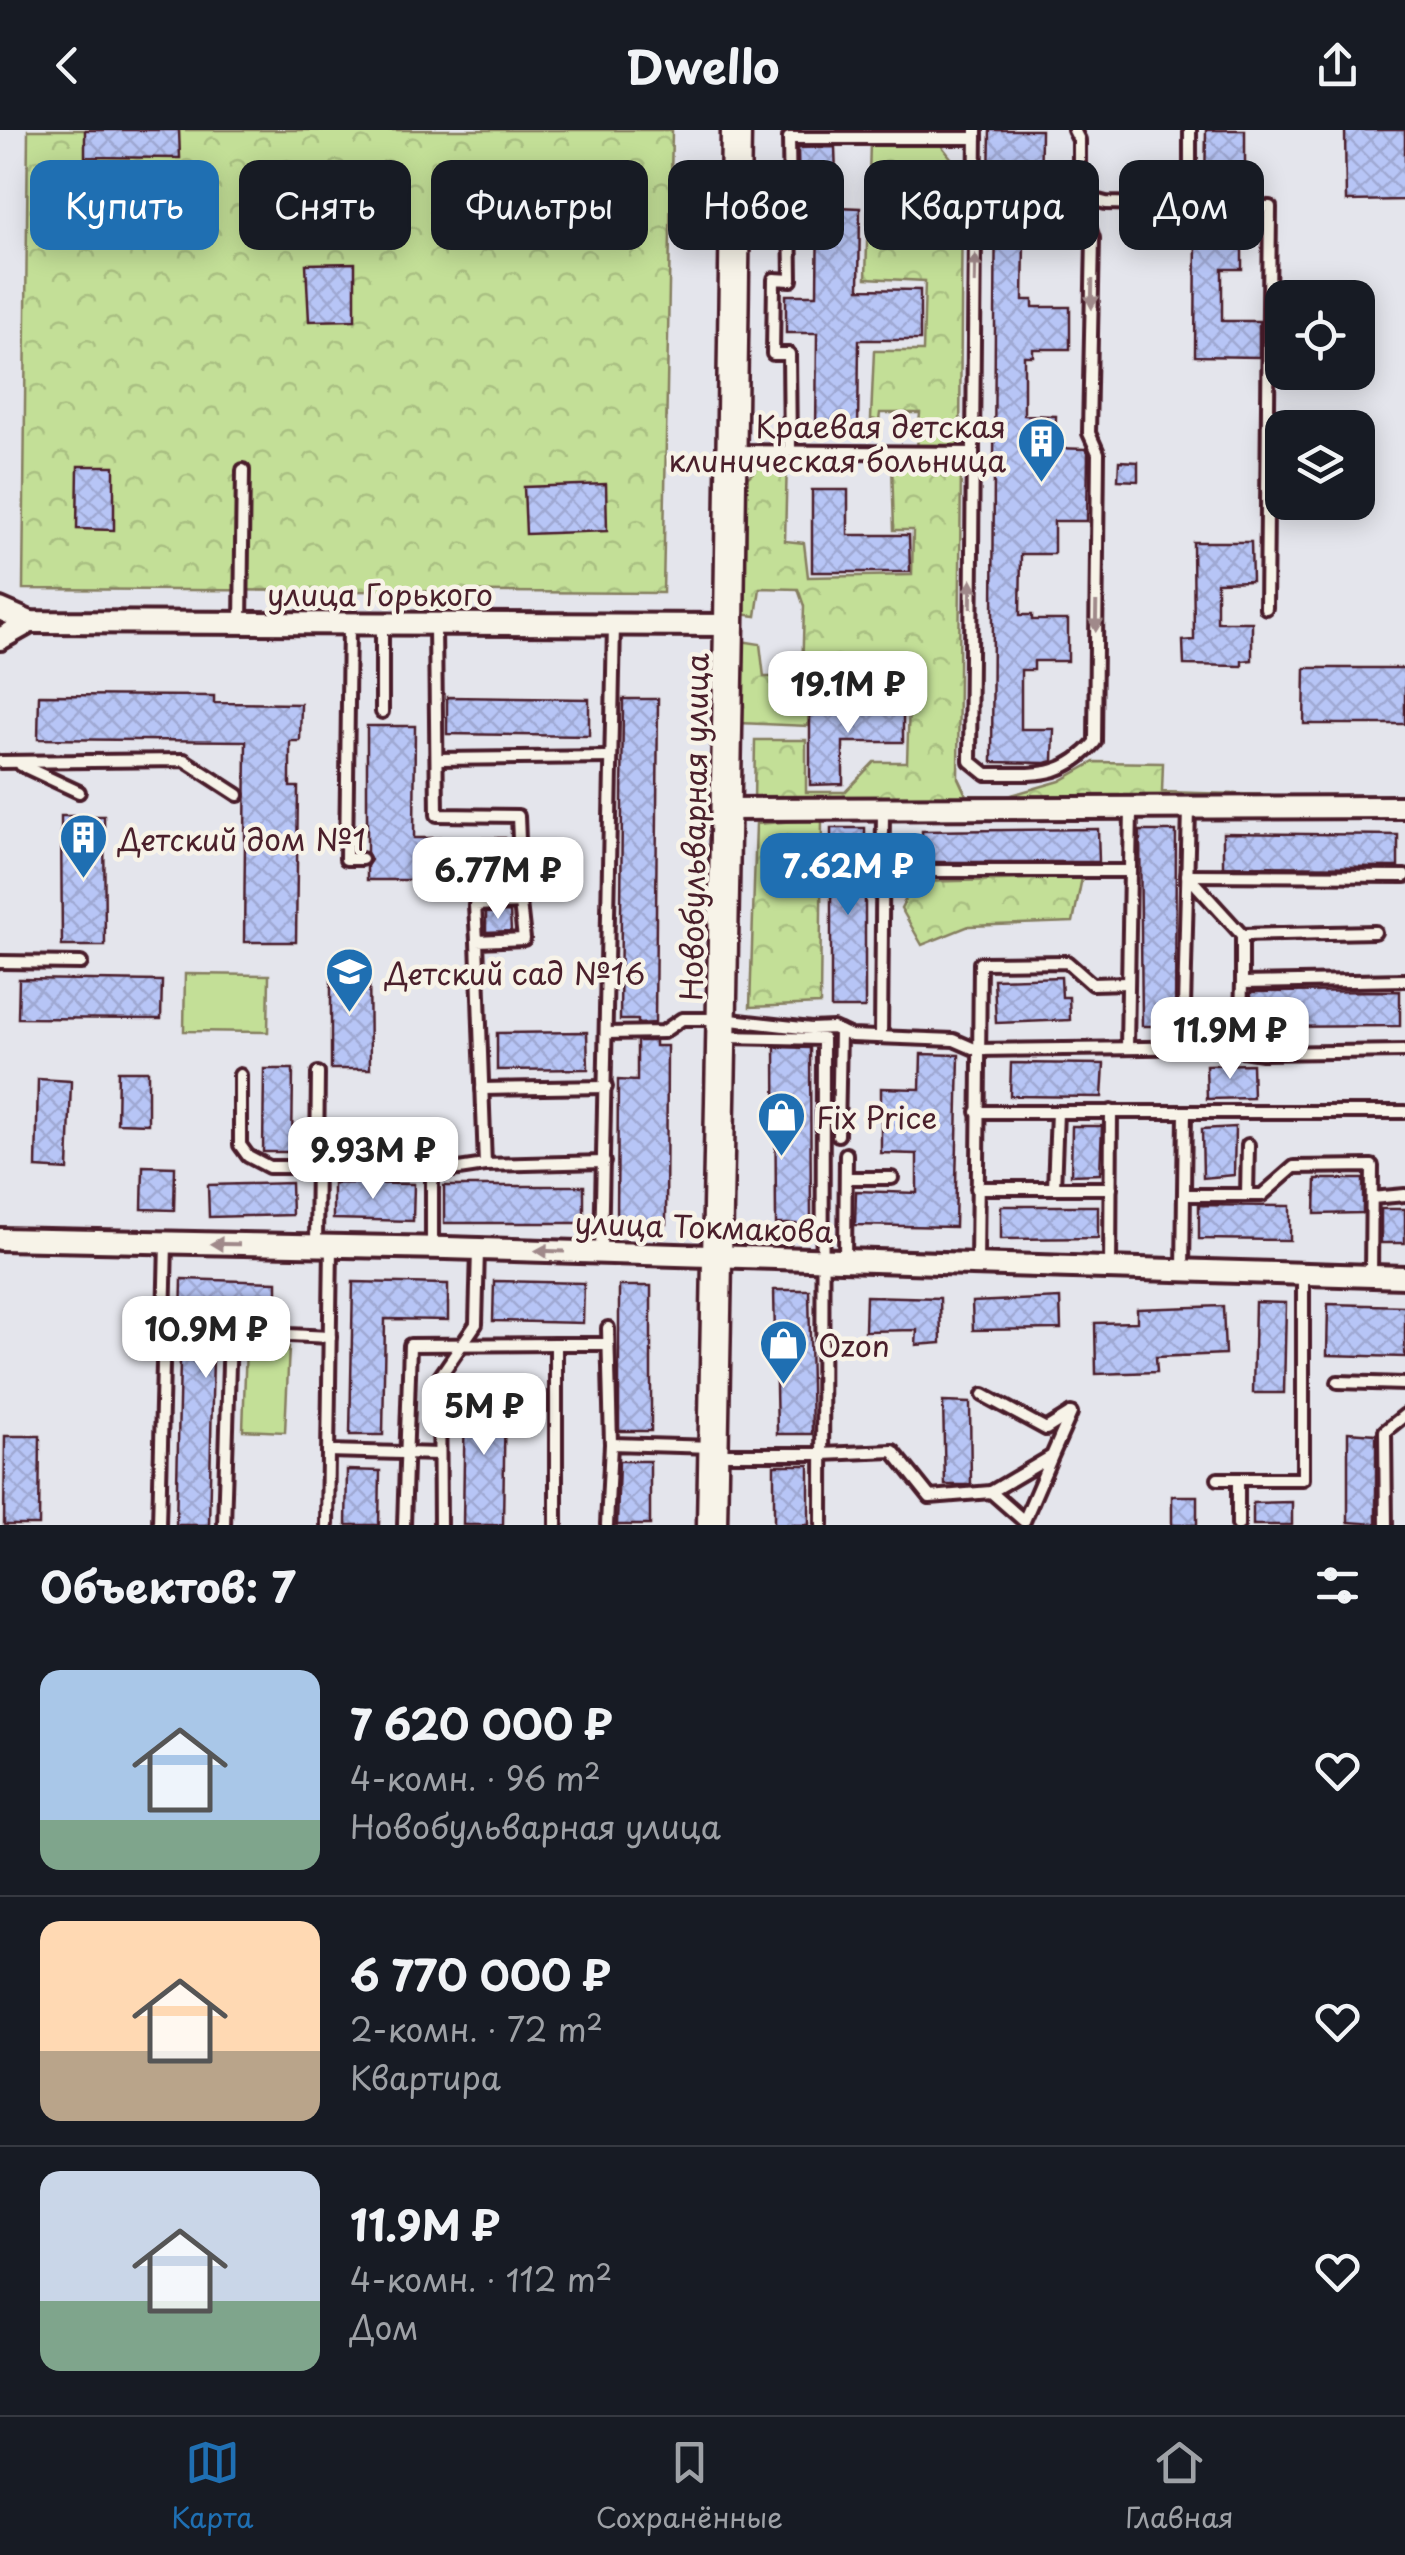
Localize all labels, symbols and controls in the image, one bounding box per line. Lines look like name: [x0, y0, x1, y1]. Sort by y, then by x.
text: Dwello: [626, 31, 779, 99]
icon: back: [40, 38, 95, 93]
icon: share: [1310, 38, 1365, 93]
chip: Купить: [30, 160, 219, 250]
chip: Снять: [239, 160, 411, 250]
chip: Фильтры: [431, 160, 648, 250]
chip: Новое: [668, 160, 844, 250]
chip: Квартира: [864, 160, 1099, 250]
chip: Дом: [1119, 160, 1264, 250]
one-way arrow: [967, 252, 983, 284]
one-way arrow: [1083, 279, 1099, 311]
map controls: [1265, 280, 1375, 520]
button: locate: [1265, 280, 1375, 390]
place label: Краевая детская клиническая больница: [668, 403, 1006, 482]
button: layers: [1265, 410, 1375, 520]
building icon: Краевая детская клиническая больница: [1015, 416, 1067, 484]
street label: улица Горького: [267, 571, 493, 616]
one-way arrow: [963, 577, 979, 609]
one-way arrow: [1088, 602, 1104, 634]
pin: 19.1M ₽: [756, 651, 940, 736]
street label: Новобульварная улица: [667, 653, 719, 1001]
text: 19.1M ₽: [790, 659, 906, 707]
building icon: Детский дом №1: [57, 812, 109, 880]
place label: Детский дом №1: [117, 816, 366, 861]
pin: 7.62M ₽: [756, 833, 940, 918]
pin: 6.77M ₽: [406, 837, 590, 922]
text: 7.62M ₽: [782, 841, 914, 889]
text: 6.77M ₽: [434, 845, 562, 893]
school or university icon: Детский сад №16: [324, 946, 376, 1014]
place label: Детский сад №16: [384, 950, 645, 995]
pin: 11.9M ₽: [1138, 997, 1322, 1082]
text: 11.9M ₽: [1173, 1005, 1287, 1053]
shop icon: Fix Price: [755, 1090, 807, 1158]
place label: Fix Price: [816, 1094, 937, 1139]
pin: 9.93M ₽: [281, 1117, 465, 1202]
text: 9.93M ₽: [310, 1125, 436, 1173]
street label: улица Токмакова: [574, 1199, 834, 1253]
one-way arrow: [209, 1235, 241, 1251]
one-way arrow: [534, 1243, 566, 1259]
pin: 10.9M ₽: [114, 1296, 298, 1381]
text: 10.9M ₽: [144, 1304, 268, 1352]
shop icon: Ozon: [757, 1318, 809, 1386]
place label: Ozon: [818, 1322, 890, 1367]
pin: 5M ₽: [425, 1373, 543, 1458]
text: 5M ₽: [444, 1381, 524, 1429]
text: Объектов: 7: [40, 1554, 296, 1617]
icon: filters: [1310, 1558, 1365, 1613]
text: 7 620 000 ₽: [350, 1691, 613, 1754]
icon: home: [120, 1710, 240, 1830]
icon: heart: [1310, 1743, 1365, 1798]
text: 4-комн. · 96 m²: [350, 1754, 601, 1802]
text: Новобульварная улица: [350, 1802, 721, 1850]
text: 6 770 000 ₽: [350, 1942, 611, 2005]
icon: home: [120, 1961, 240, 2081]
icon: heart: [1310, 1994, 1365, 2049]
text: 2-комн. · 72 m²: [350, 2005, 603, 2053]
text: Квартира: [350, 2053, 501, 2101]
text: 11.9M ₽: [350, 2192, 500, 2255]
icon: home: [120, 2211, 240, 2331]
icon: heart: [1310, 2244, 1365, 2299]
text: 4-комн. · 112 m²: [350, 2255, 612, 2303]
text: Дом: [350, 2303, 419, 2351]
tab: Карта: [171, 2435, 253, 2538]
tab: Сохранённые: [596, 2435, 783, 2538]
tab: Главная: [1125, 2435, 1234, 2538]

